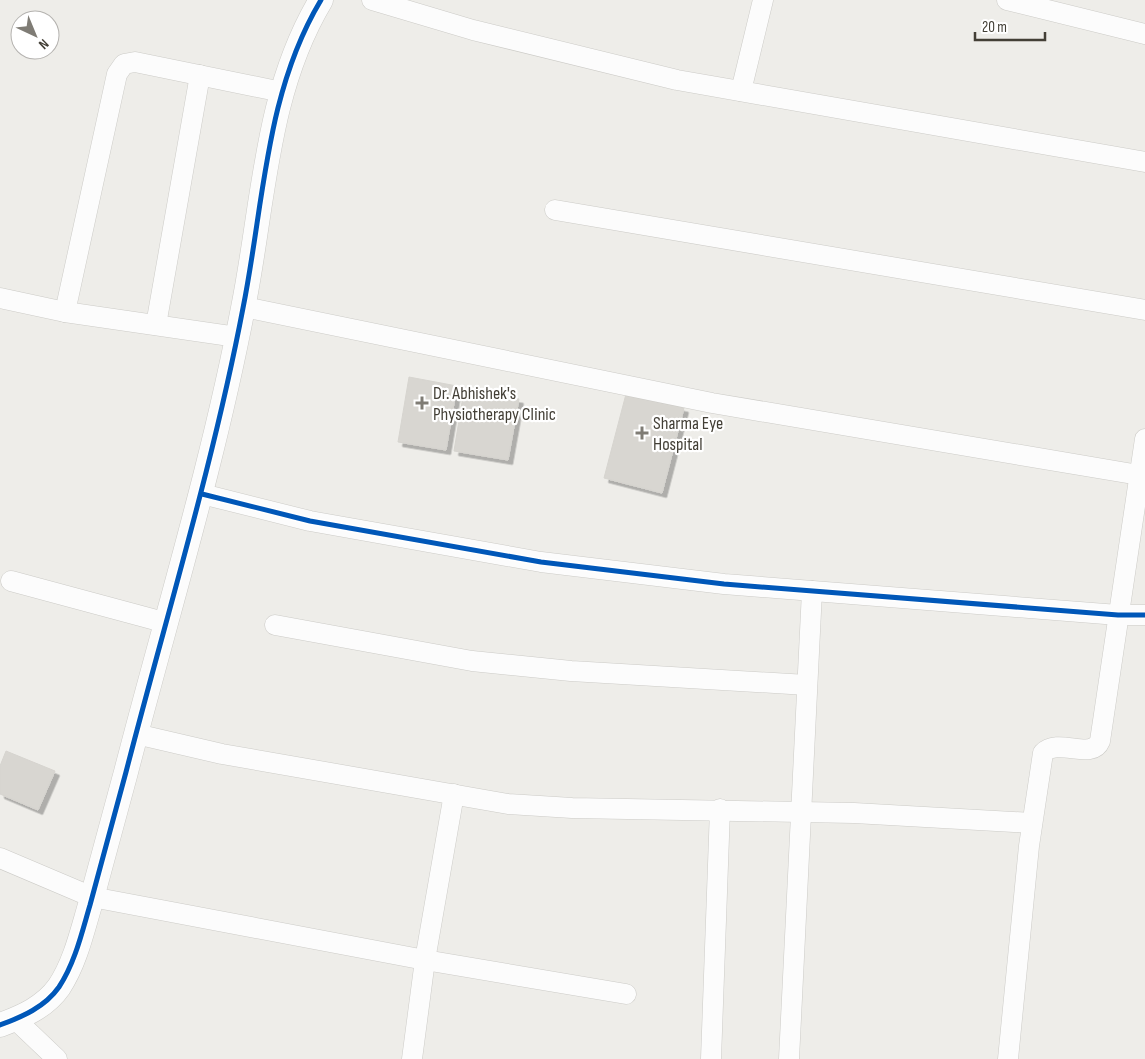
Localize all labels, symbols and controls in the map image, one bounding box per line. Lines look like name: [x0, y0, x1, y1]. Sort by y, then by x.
north arrow: [10, 10, 60, 60]
scale bar: [975, 10, 1045, 42]
text: 20 m: [982, 18, 1007, 37]
text: N: [35, 35, 52, 53]
place label: Dr. Abhishek's Physiotherapy Clinic: [433, 383, 556, 425]
marker: Dr. Abhishek's Physiotherapy Clinic: [415, 396, 429, 410]
place label: Sharma Eye Hospital: [653, 413, 723, 455]
marker: Sharma Eye Hospital: [635, 426, 649, 440]

